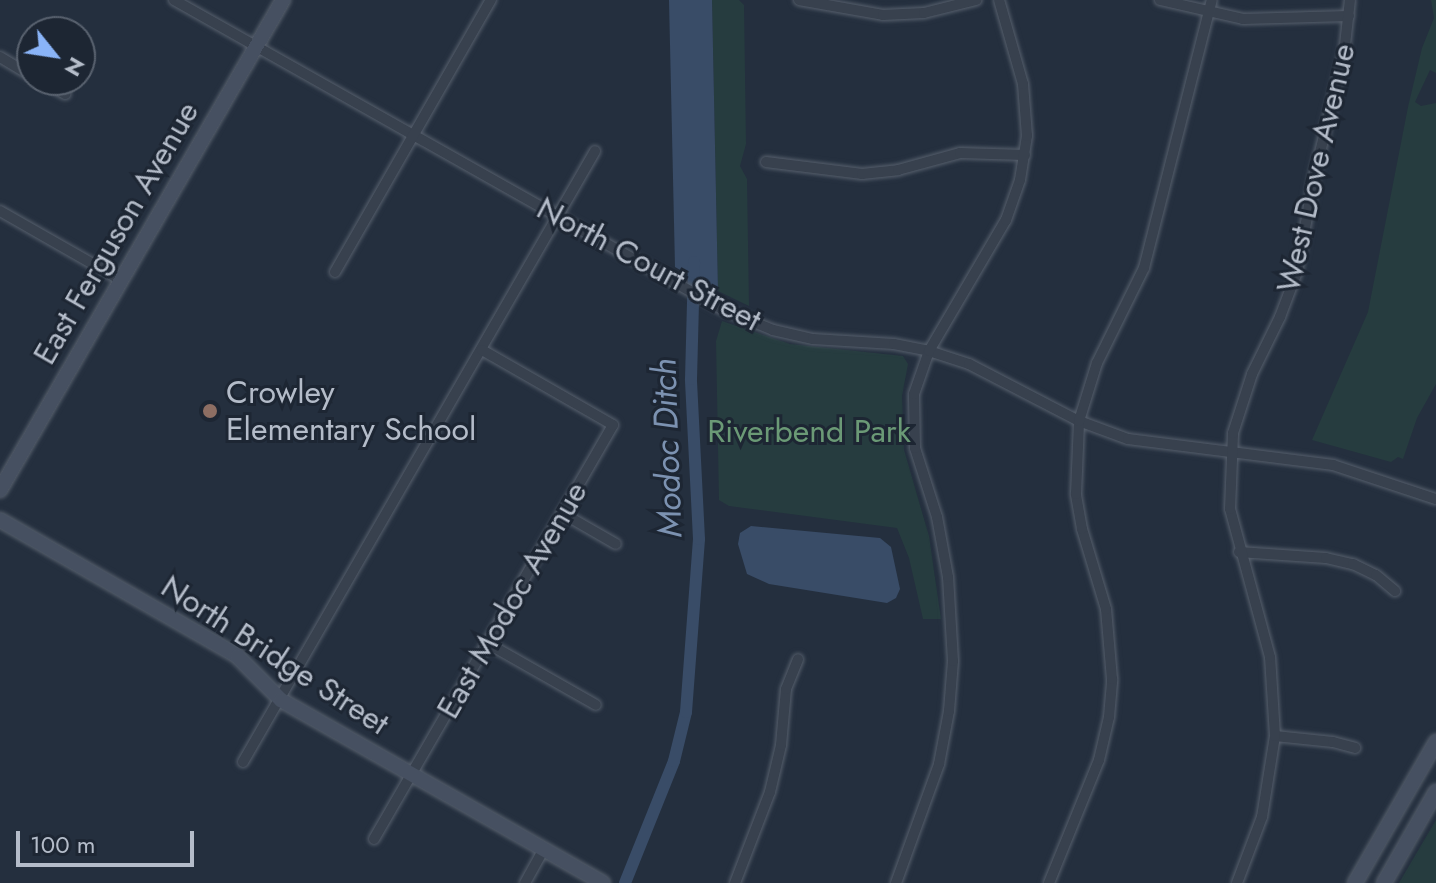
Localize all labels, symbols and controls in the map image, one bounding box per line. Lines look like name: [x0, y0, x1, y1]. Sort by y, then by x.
north arrow: [16, 16, 96, 96]
street label: West Dove Avenue: [1269, 40, 1363, 296]
text: N: [57, 51, 93, 83]
street label: East Ferguson Avenue: [25, 95, 207, 371]
street label: North Court Street: [530, 189, 768, 339]
water label: Modoc Ditch: [643, 358, 691, 538]
place label: Crowley Elementary School: [226, 374, 476, 449]
marker: Crowley Elementary School: [201, 402, 219, 420]
park label: Riverbend Park: [707, 412, 911, 450]
street label: East Modoc Avenue: [429, 475, 595, 725]
street label: North Bridge Street: [154, 567, 396, 743]
scale bar: [20, 815, 198, 865]
text: 100 m: [30, 827, 96, 862]

